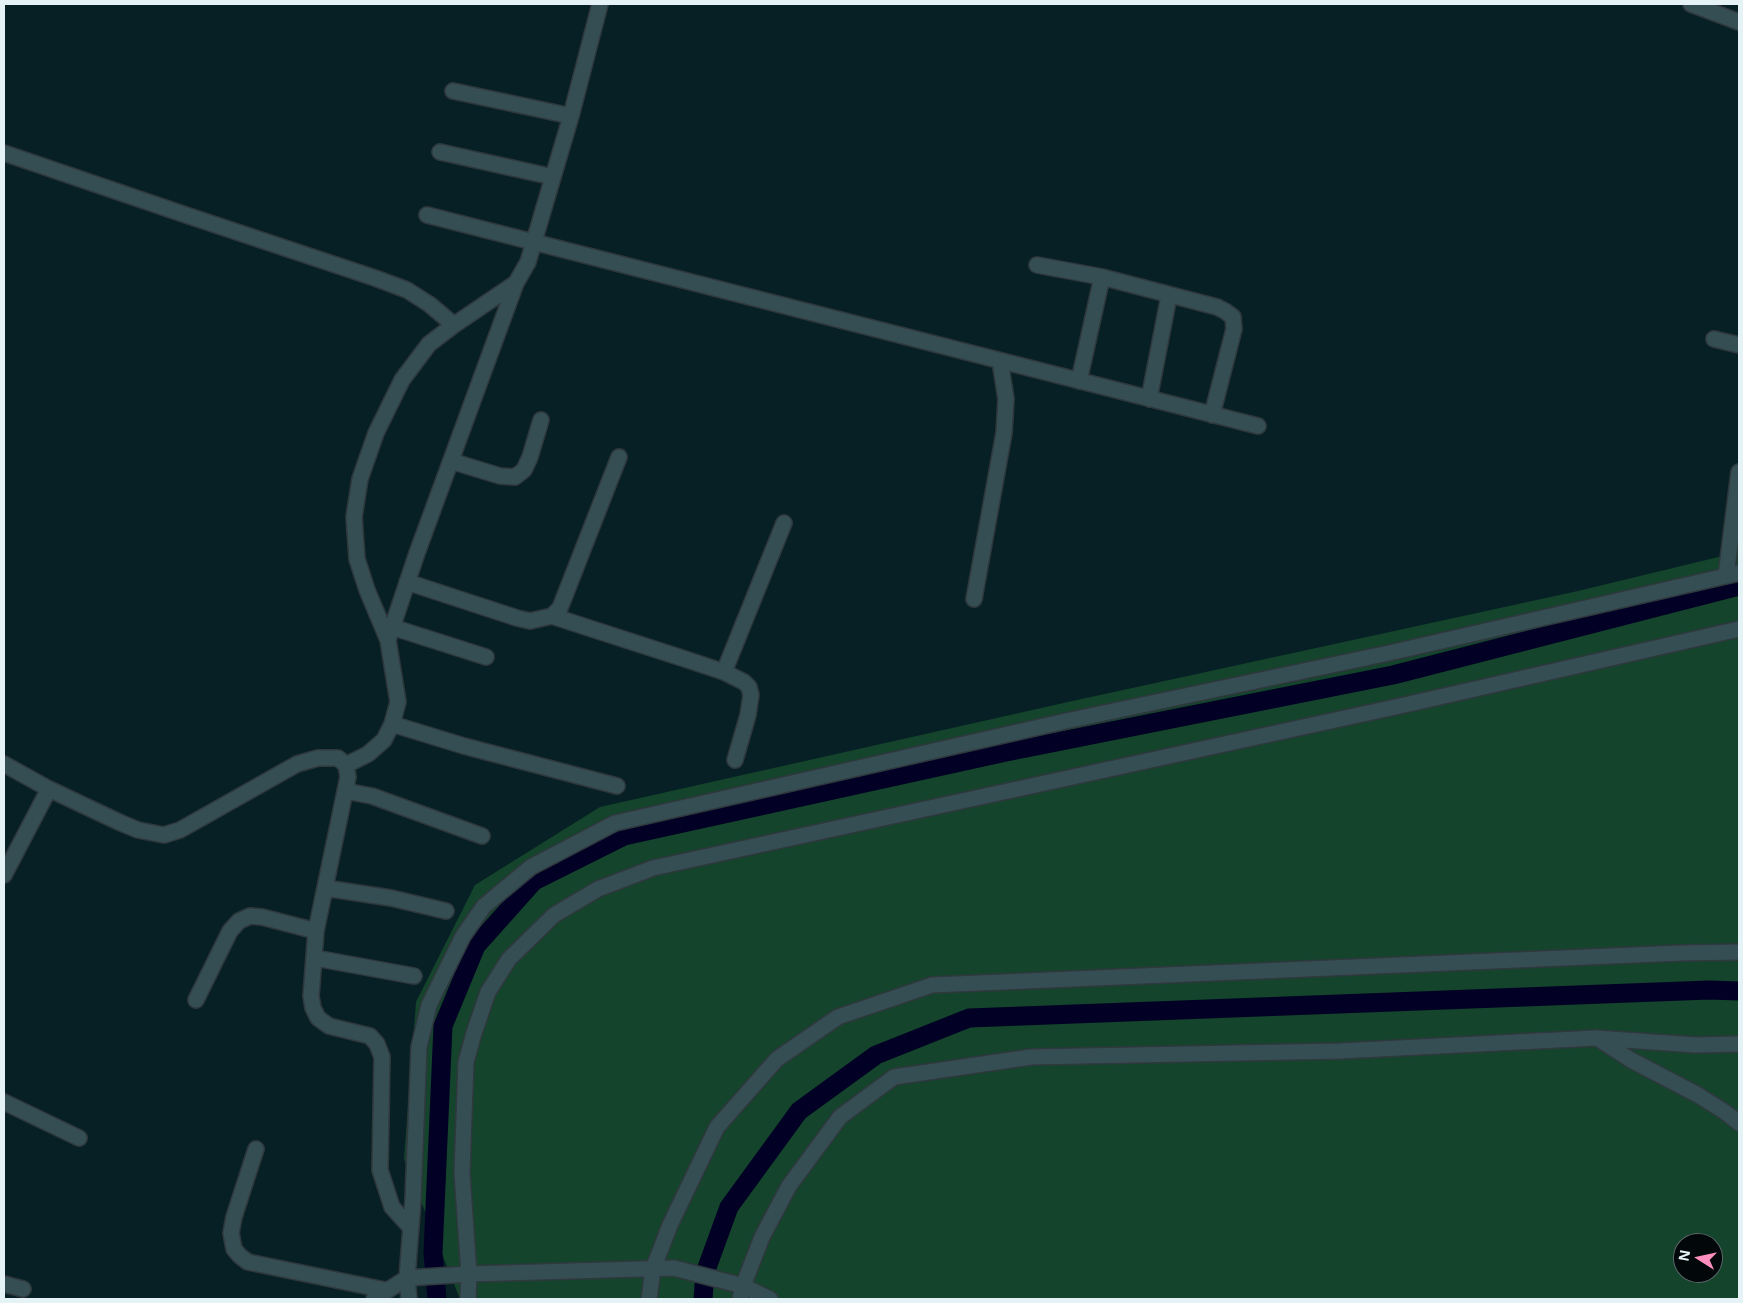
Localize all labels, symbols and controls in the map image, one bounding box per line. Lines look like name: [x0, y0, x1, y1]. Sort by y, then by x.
north arrow: [1673, 1233, 1723, 1283]
text: N: [1673, 1248, 1694, 1263]

